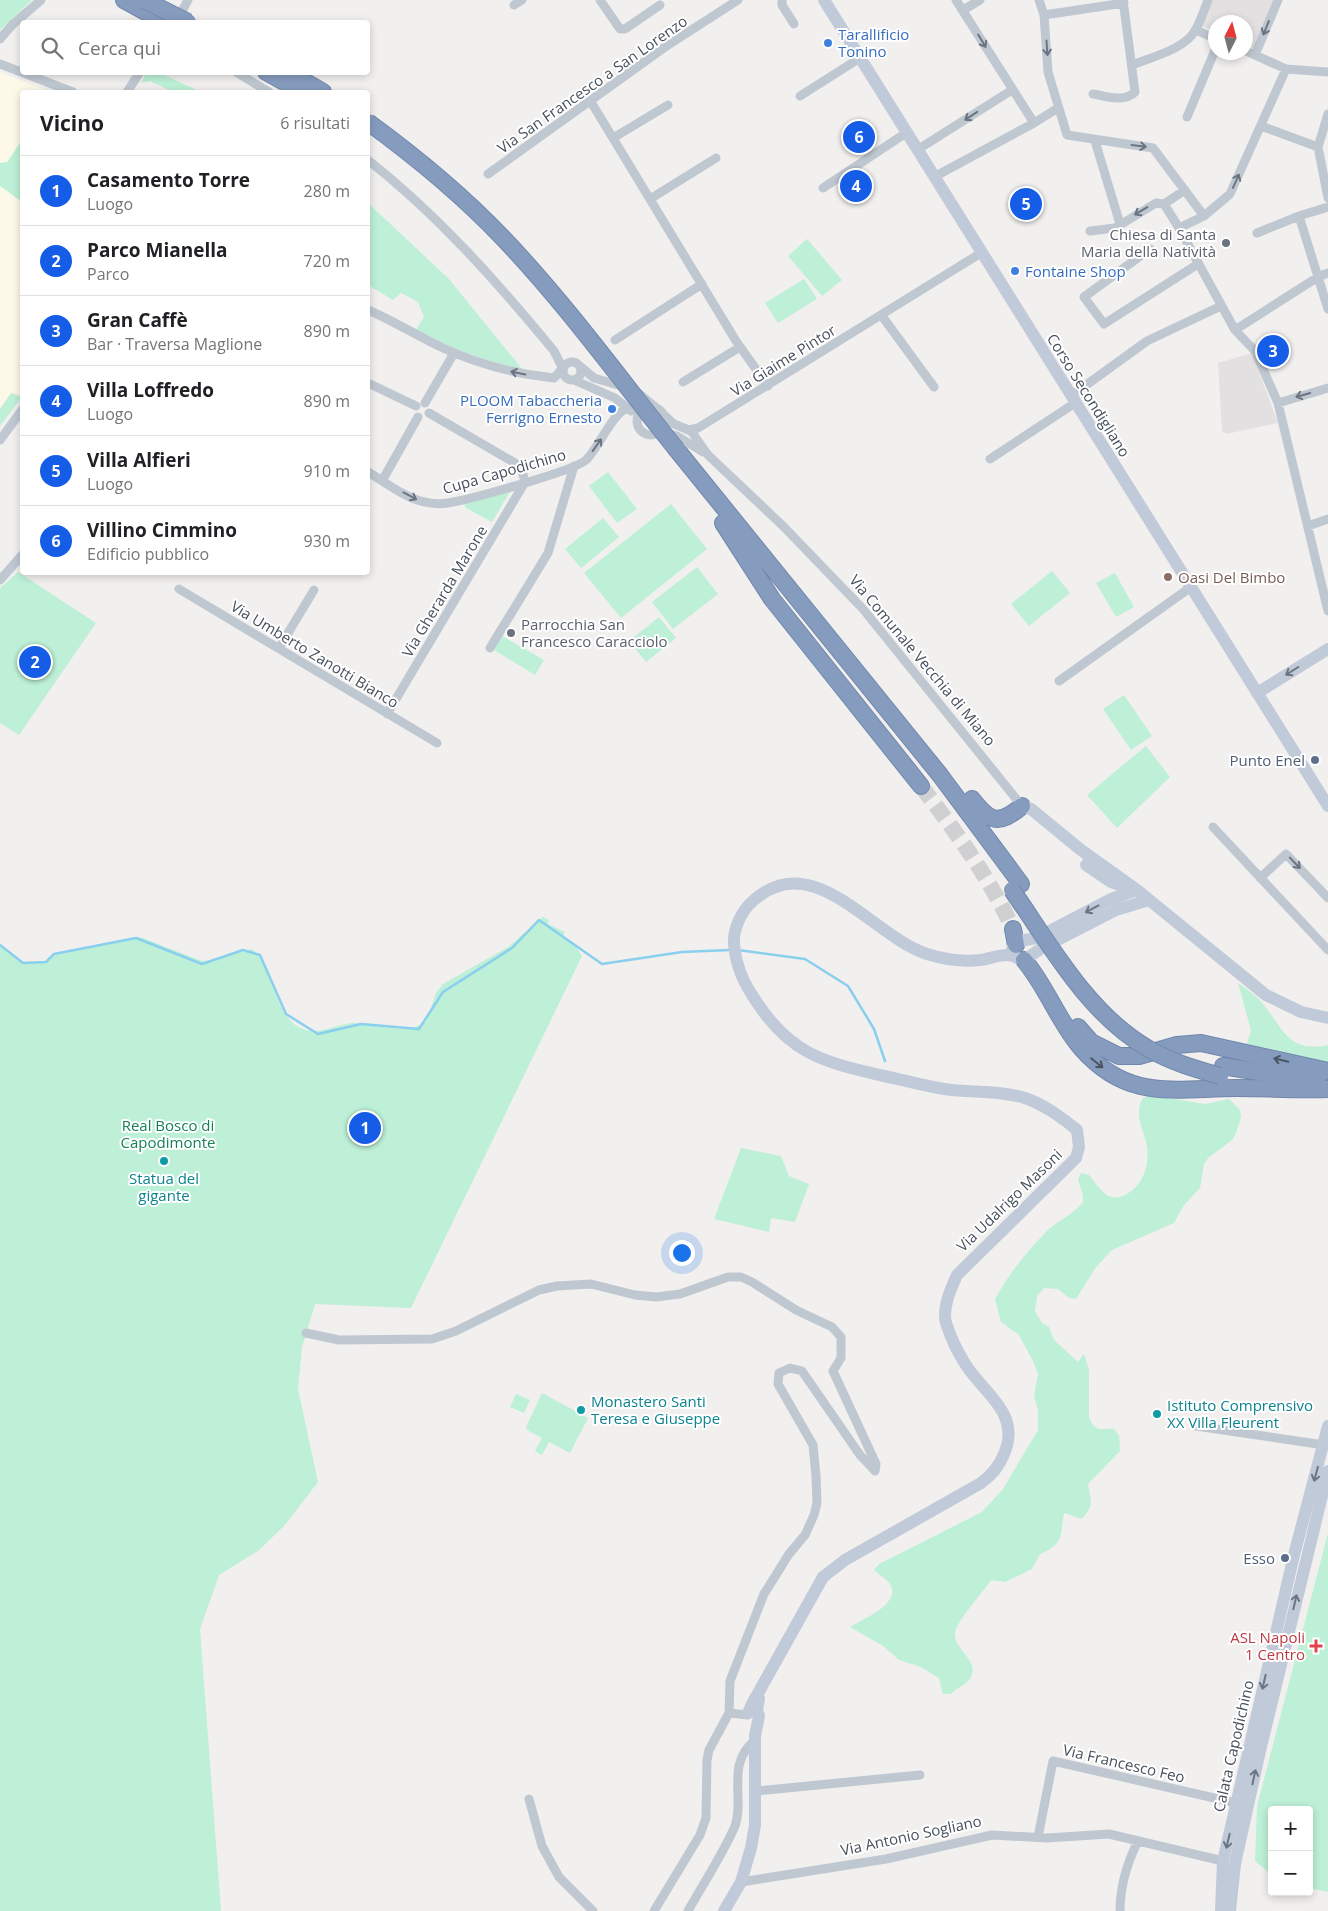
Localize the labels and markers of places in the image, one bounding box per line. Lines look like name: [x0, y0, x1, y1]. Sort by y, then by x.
place label: Tarallificio Tonino: [838, 24, 909, 61]
marker: Tarallificio Tonino: [822, 37, 834, 49]
pin: 6: [843, 118, 875, 156]
pin: 4: [840, 167, 872, 205]
pin: 5: [1010, 185, 1042, 223]
place label: Chiesa di Santa Maria della Natività: [1081, 224, 1216, 261]
marker: Chiesa di Santa Maria della Natività: [1220, 237, 1232, 249]
place label: Fontaine Shop: [1025, 261, 1126, 281]
marker: Fontaine Shop: [1009, 265, 1021, 277]
pin: 3: [1257, 332, 1289, 370]
place label: PLOOM Tabaccheria Ferrigno Ernesto: [460, 390, 602, 427]
marker: PLOOM Tabaccheria Ferrigno Ernesto: [606, 403, 618, 415]
place label: Oasi Del Bimbo: [1178, 567, 1285, 587]
marker: Oasi Del Bimbo: [1162, 571, 1174, 583]
place label: Parrocchia San Francesco Caracciolo: [521, 614, 668, 651]
marker: Parrocchia San Francesco Caracciolo: [505, 627, 517, 639]
pin: 2: [19, 643, 51, 681]
place label: Punto Enel: [1230, 750, 1305, 770]
marker: Punto Enel: [1309, 754, 1321, 766]
pin: 1: [349, 1109, 381, 1147]
marker: Statua del gigante: [158, 1155, 170, 1167]
place label: Statua del gigante: [129, 1168, 199, 1205]
place label: Monastero Santi Teresa e Giuseppe: [591, 1391, 720, 1428]
place label: Istituto Comprensivo XX Villa Fleurent: [1167, 1395, 1313, 1432]
marker: Monastero Santi Teresa e Giuseppe: [575, 1404, 587, 1416]
marker: Istituto Comprensivo XX Villa Fleurent: [1151, 1408, 1163, 1420]
place label: Esso: [1243, 1548, 1275, 1568]
marker: Esso: [1279, 1552, 1291, 1564]
place label: ASL Napoli 1 Centro: [1230, 1627, 1305, 1664]
marker: ASL Napoli 1 Centro: [1309, 1639, 1323, 1653]

